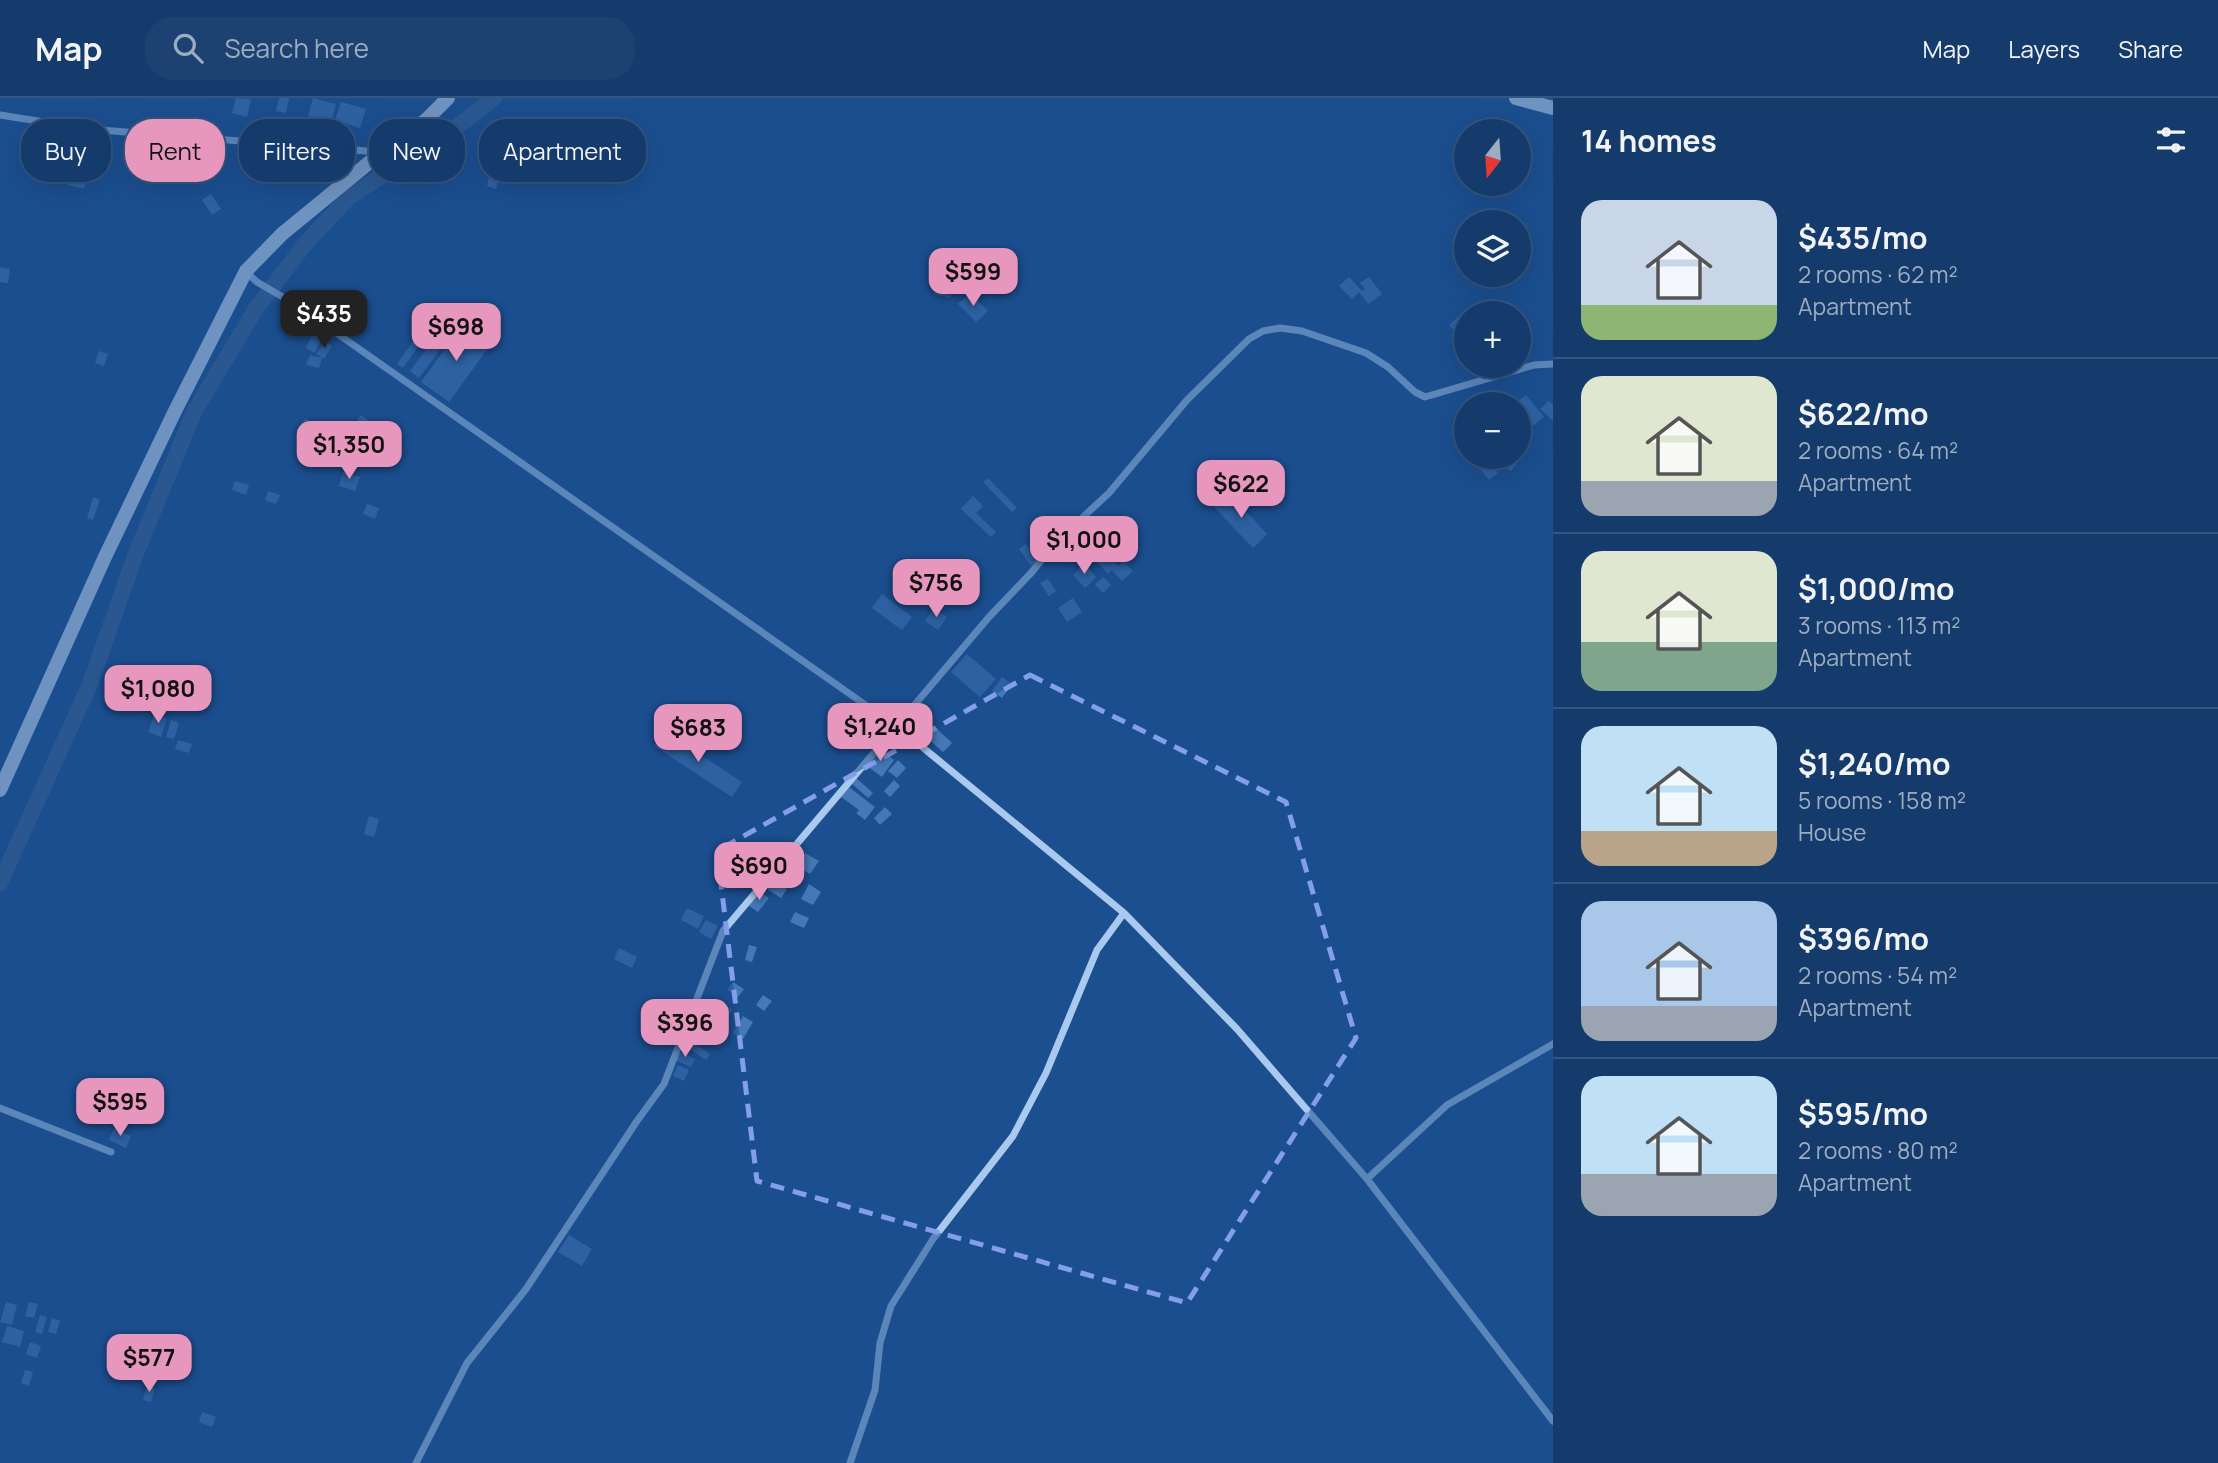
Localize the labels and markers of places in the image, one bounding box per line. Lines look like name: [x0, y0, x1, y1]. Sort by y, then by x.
pin: $599: [932, 248, 1014, 308]
pin: $435: [283, 290, 365, 350]
pin: $698: [415, 303, 497, 363]
pin: $1,350: [292, 422, 406, 481]
pin: $622: [1200, 460, 1282, 520]
pin: $1,000: [1027, 517, 1141, 576]
pin: $756: [895, 560, 977, 619]
pin: $1,080: [101, 666, 215, 725]
pin: $683: [657, 704, 739, 764]
pin: $1,240: [823, 704, 937, 763]
pin: $690: [718, 842, 800, 902]
pin: $396: [644, 1000, 726, 1059]
pin: $595: [79, 1079, 161, 1138]
pin: $577: [108, 1334, 190, 1394]

